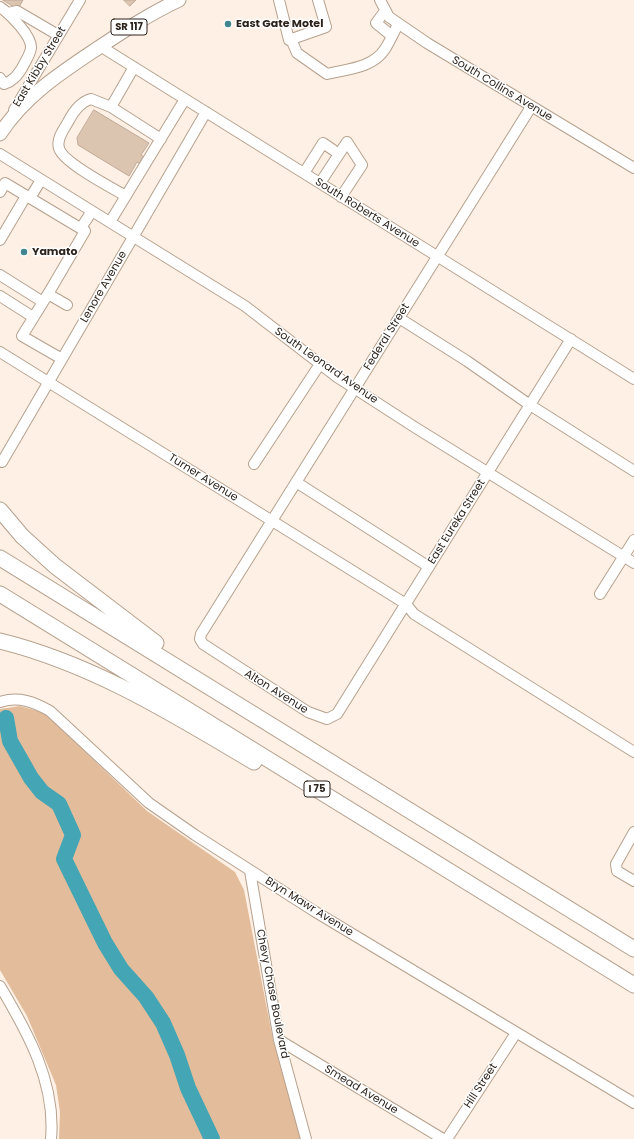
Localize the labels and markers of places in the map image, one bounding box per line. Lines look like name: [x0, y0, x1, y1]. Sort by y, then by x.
place label: East Gate Motel: [236, 17, 323, 31]
marker: East Gate Motel: [223, 19, 233, 29]
place label: Yamato: [32, 245, 77, 259]
marker: Yamato: [19, 247, 29, 257]

